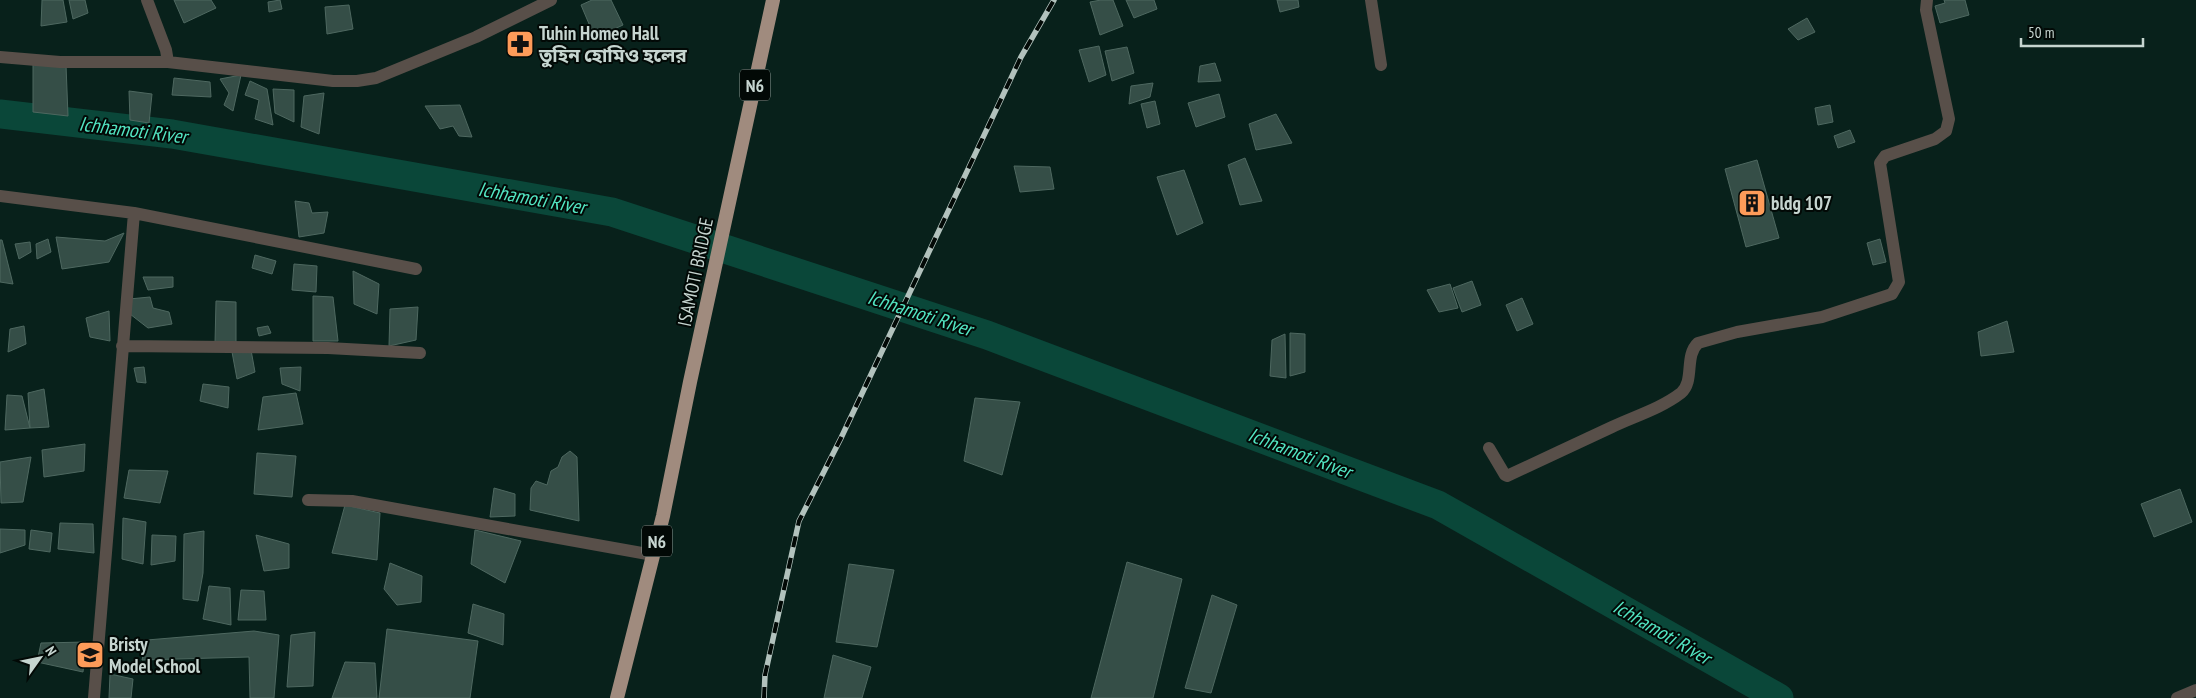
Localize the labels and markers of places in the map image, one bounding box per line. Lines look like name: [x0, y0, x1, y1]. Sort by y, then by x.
place label: Tuhin Homeo Hall তুহিন হোমিও হলের: [538, 21, 687, 68]
pharmacy icon: Tuhin Homeo Hall তুহিন হোমিও হলের: [505, 29, 535, 59]
building icon: bldg 107: [1737, 188, 1767, 218]
place label: bldg 107: [1771, 191, 1832, 215]
place label: Bristy Model School: [109, 632, 201, 678]
school or university icon: Bristy Model School: [75, 640, 105, 670]

